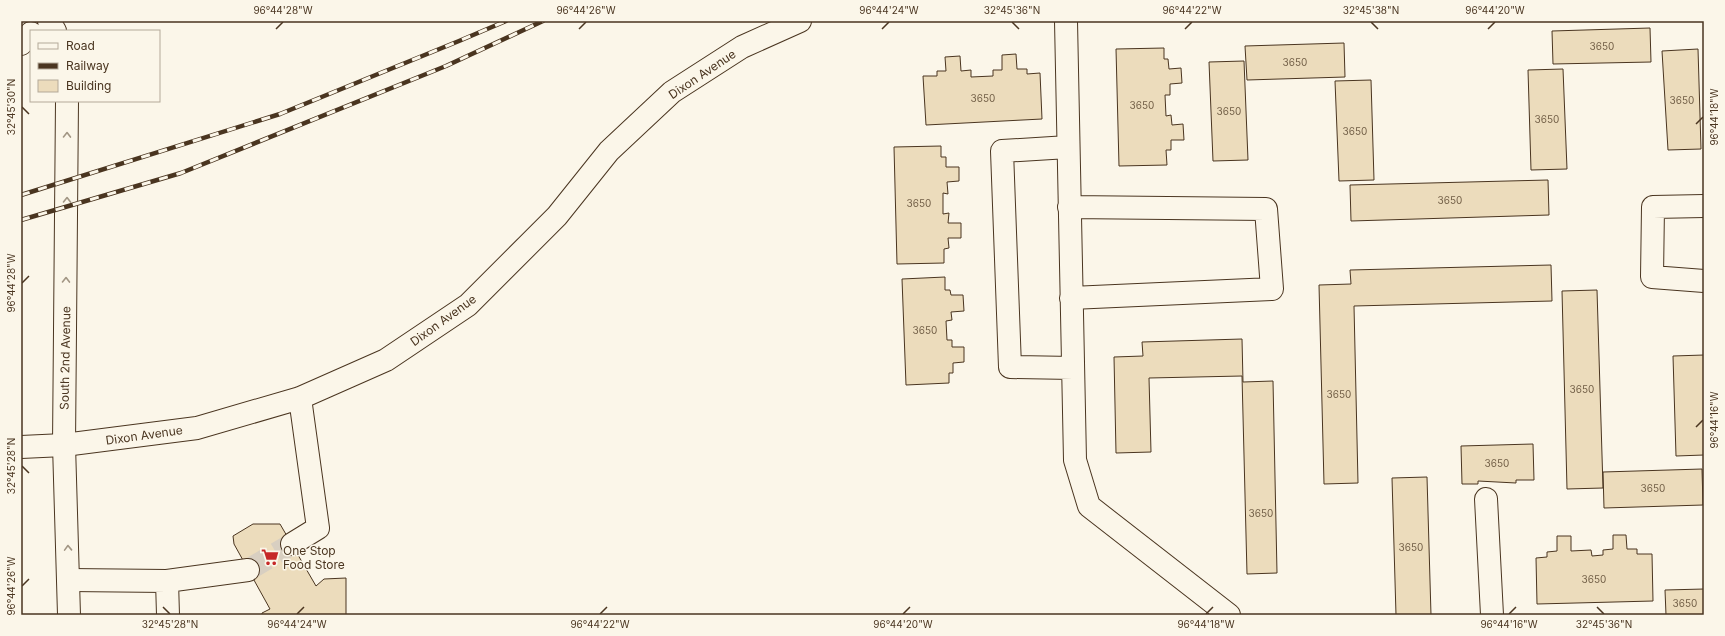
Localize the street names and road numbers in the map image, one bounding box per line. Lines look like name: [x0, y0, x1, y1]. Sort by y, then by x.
street label: Dixon Avenue: [666, 46, 738, 102]
street label: Dixon Avenue: [407, 291, 479, 349]
street label: South 2nd Avenue: [57, 306, 73, 410]
street label: Dixon Avenue: [104, 422, 184, 448]

